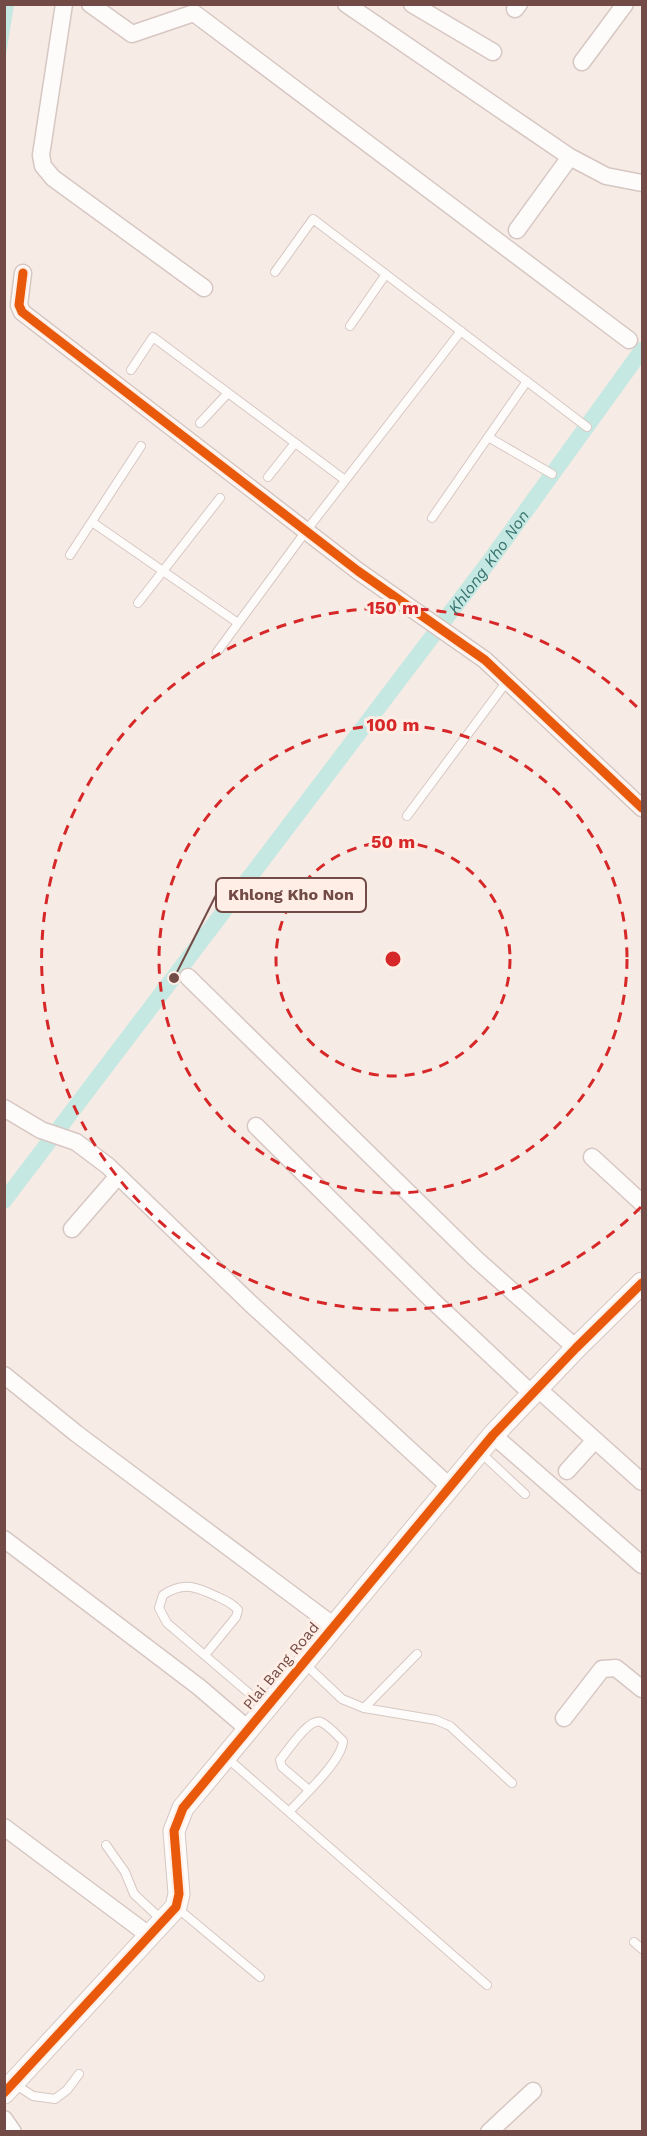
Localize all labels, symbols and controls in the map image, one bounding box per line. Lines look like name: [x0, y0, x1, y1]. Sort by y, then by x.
water label: Khlong Kho Non: [444, 506, 533, 617]
text: 150 m: [367, 597, 419, 618]
text: 100 m: [366, 714, 420, 735]
text: 50 m: [371, 831, 415, 852]
callout: Khlong Kho Non: [216, 878, 366, 912]
text: Khlong Kho Non: [228, 885, 354, 904]
centre of rings: [383, 949, 403, 969]
street label: Plai Bang Road: [239, 1619, 323, 1713]

